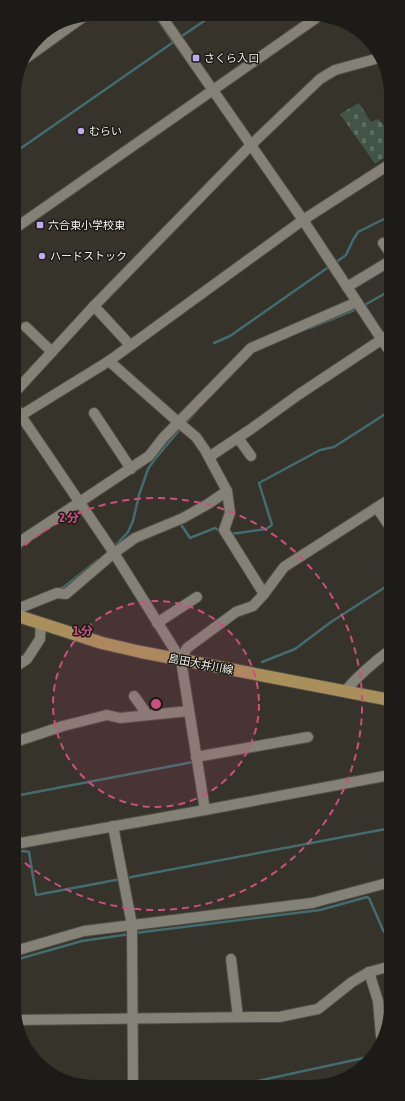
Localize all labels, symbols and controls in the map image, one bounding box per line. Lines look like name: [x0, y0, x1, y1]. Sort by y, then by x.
place label: さくら入口: [204, 52, 259, 64]
marker: さくら入口: [191, 53, 201, 63]
place label: むらい: [89, 125, 122, 137]
marker: むらい: [76, 126, 86, 136]
place label: 六合東小学校東: [48, 219, 125, 231]
marker: 六合東小学校東: [35, 220, 45, 230]
place label: ハードストック: [50, 250, 127, 262]
marker: ハードストック: [37, 251, 47, 261]
text: 2 分: [59, 511, 79, 525]
text: 1 分: [73, 624, 93, 638]
street label: 島田大井川線: [167, 652, 235, 676]
centre of rings: [149, 697, 163, 711]

